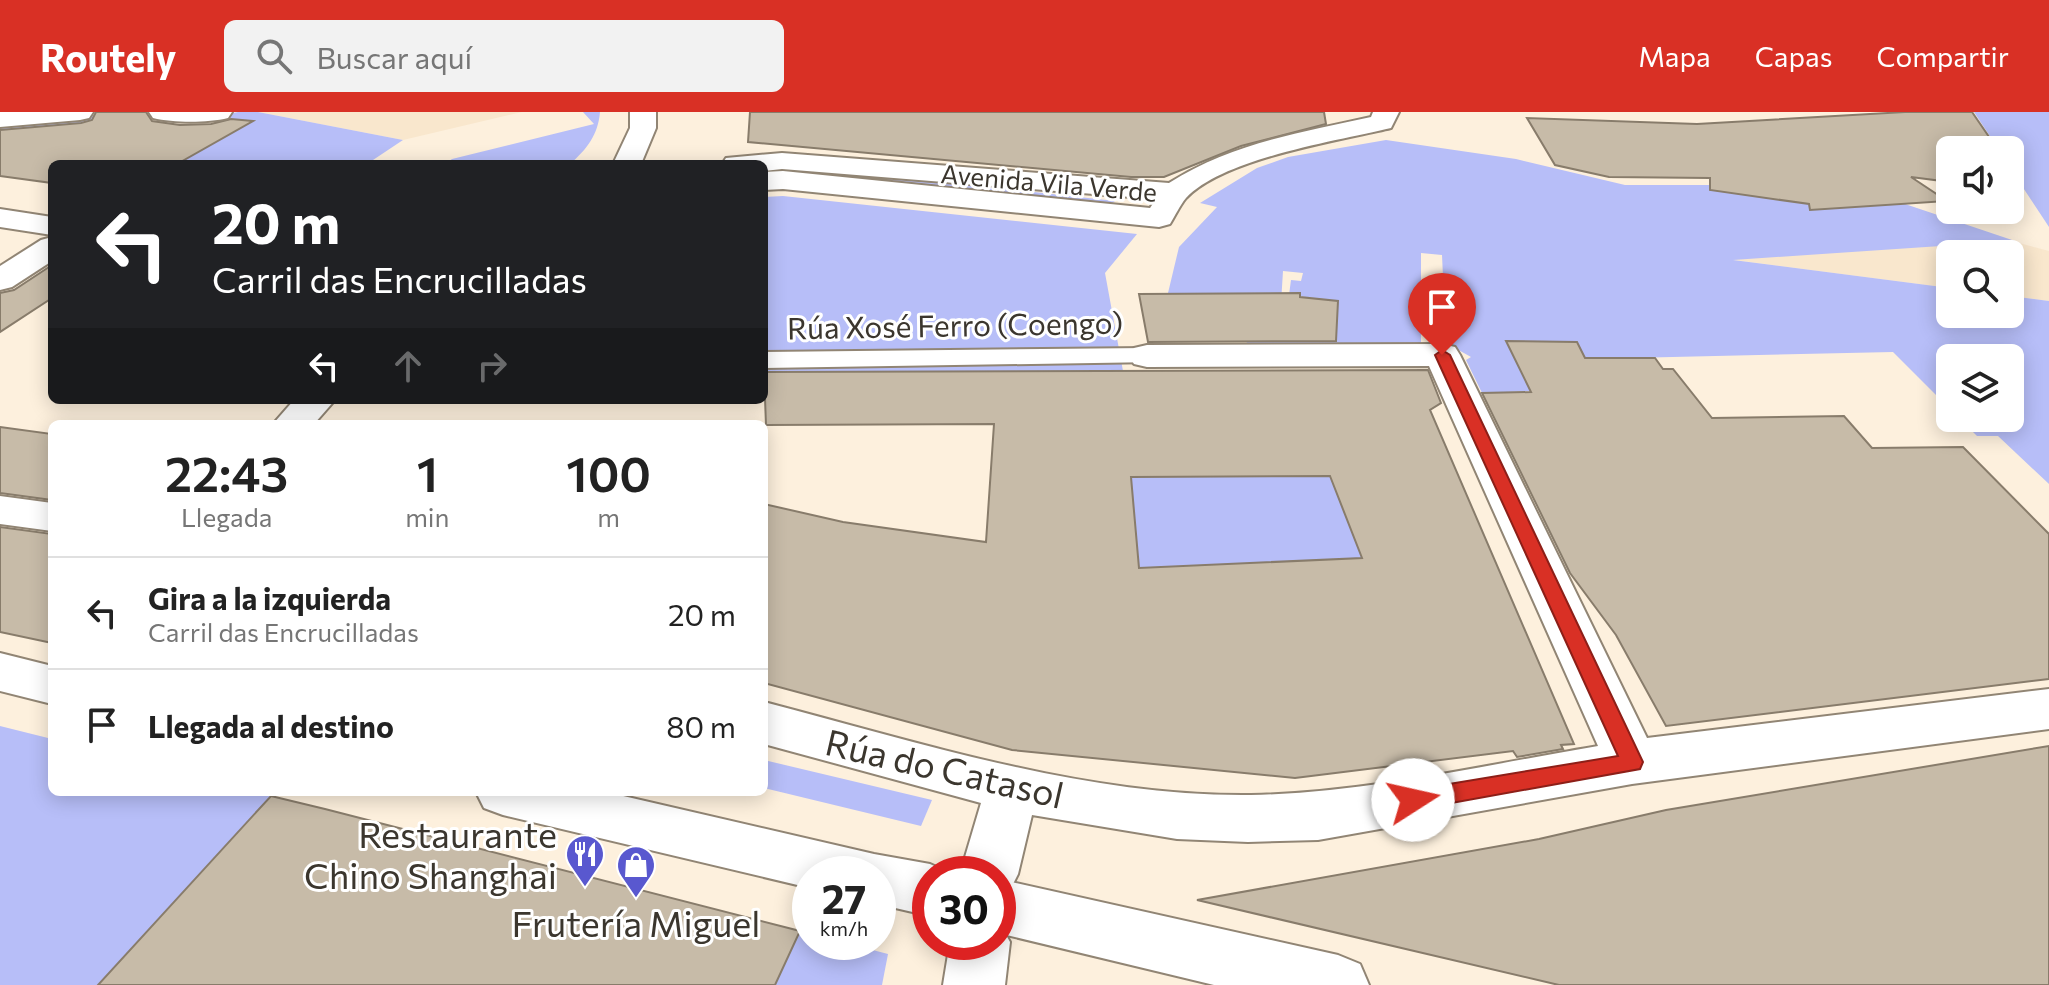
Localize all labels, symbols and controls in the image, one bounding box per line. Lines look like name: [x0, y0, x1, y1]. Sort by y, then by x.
search box: [224, 20, 784, 92]
text: Routely: [40, 33, 176, 80]
icon: search: [252, 34, 296, 78]
text: Buscar aquí: [316, 38, 472, 75]
text: Mapa: [1638, 39, 1711, 73]
text: Capas: [1755, 39, 1832, 73]
text: Compartir: [1876, 39, 2009, 73]
map controls: [1936, 136, 2024, 432]
button: sound: [1936, 136, 2024, 224]
street label: Avenida Vila Verde: [940, 157, 1158, 207]
text: 20 m: [212, 187, 340, 256]
icon: left: [80, 192, 184, 296]
button: search: [1936, 240, 2024, 328]
text: Carril das Encrucilladas: [212, 256, 587, 300]
pin: [1408, 273, 1476, 355]
icon: arrive: [1420, 285, 1464, 329]
street label: Rúa Xosé Ferro (Coengo): [787, 303, 1123, 345]
icon: left: [302, 344, 346, 388]
icon: ahead: [386, 344, 430, 388]
icon: right: [470, 344, 514, 388]
button: layers: [1936, 344, 2024, 432]
text: 22:43: [165, 443, 288, 502]
text: 1: [417, 443, 438, 502]
text: 100: [566, 443, 651, 502]
text: Llegada: [181, 501, 272, 532]
text: min: [405, 501, 449, 532]
text: m: [597, 501, 620, 532]
text: Gira a la izquierda: [148, 579, 391, 616]
icon: left: [80, 591, 124, 635]
text: 20 m: [668, 595, 736, 632]
text: Carril das Encrucilladas: [148, 616, 419, 647]
icon: arrive: [80, 703, 124, 747]
text: Llegada al destino: [148, 707, 394, 744]
text: 80 m: [666, 707, 736, 744]
street label: Rúa do Catasol: [822, 718, 1068, 816]
position arrow: [1371, 758, 1455, 842]
place label: Restaurante Chino Shanghai: [304, 811, 557, 896]
restaurant icon: Restaurante Chino Shanghai: [564, 833, 606, 888]
shop icon: Frutería Miguel: [615, 844, 657, 899]
speed limit sign: 30: [912, 856, 1016, 960]
text: 27: [822, 873, 866, 922]
place label: Frutería Miguel: [512, 900, 760, 944]
text: km/h: [820, 916, 868, 940]

